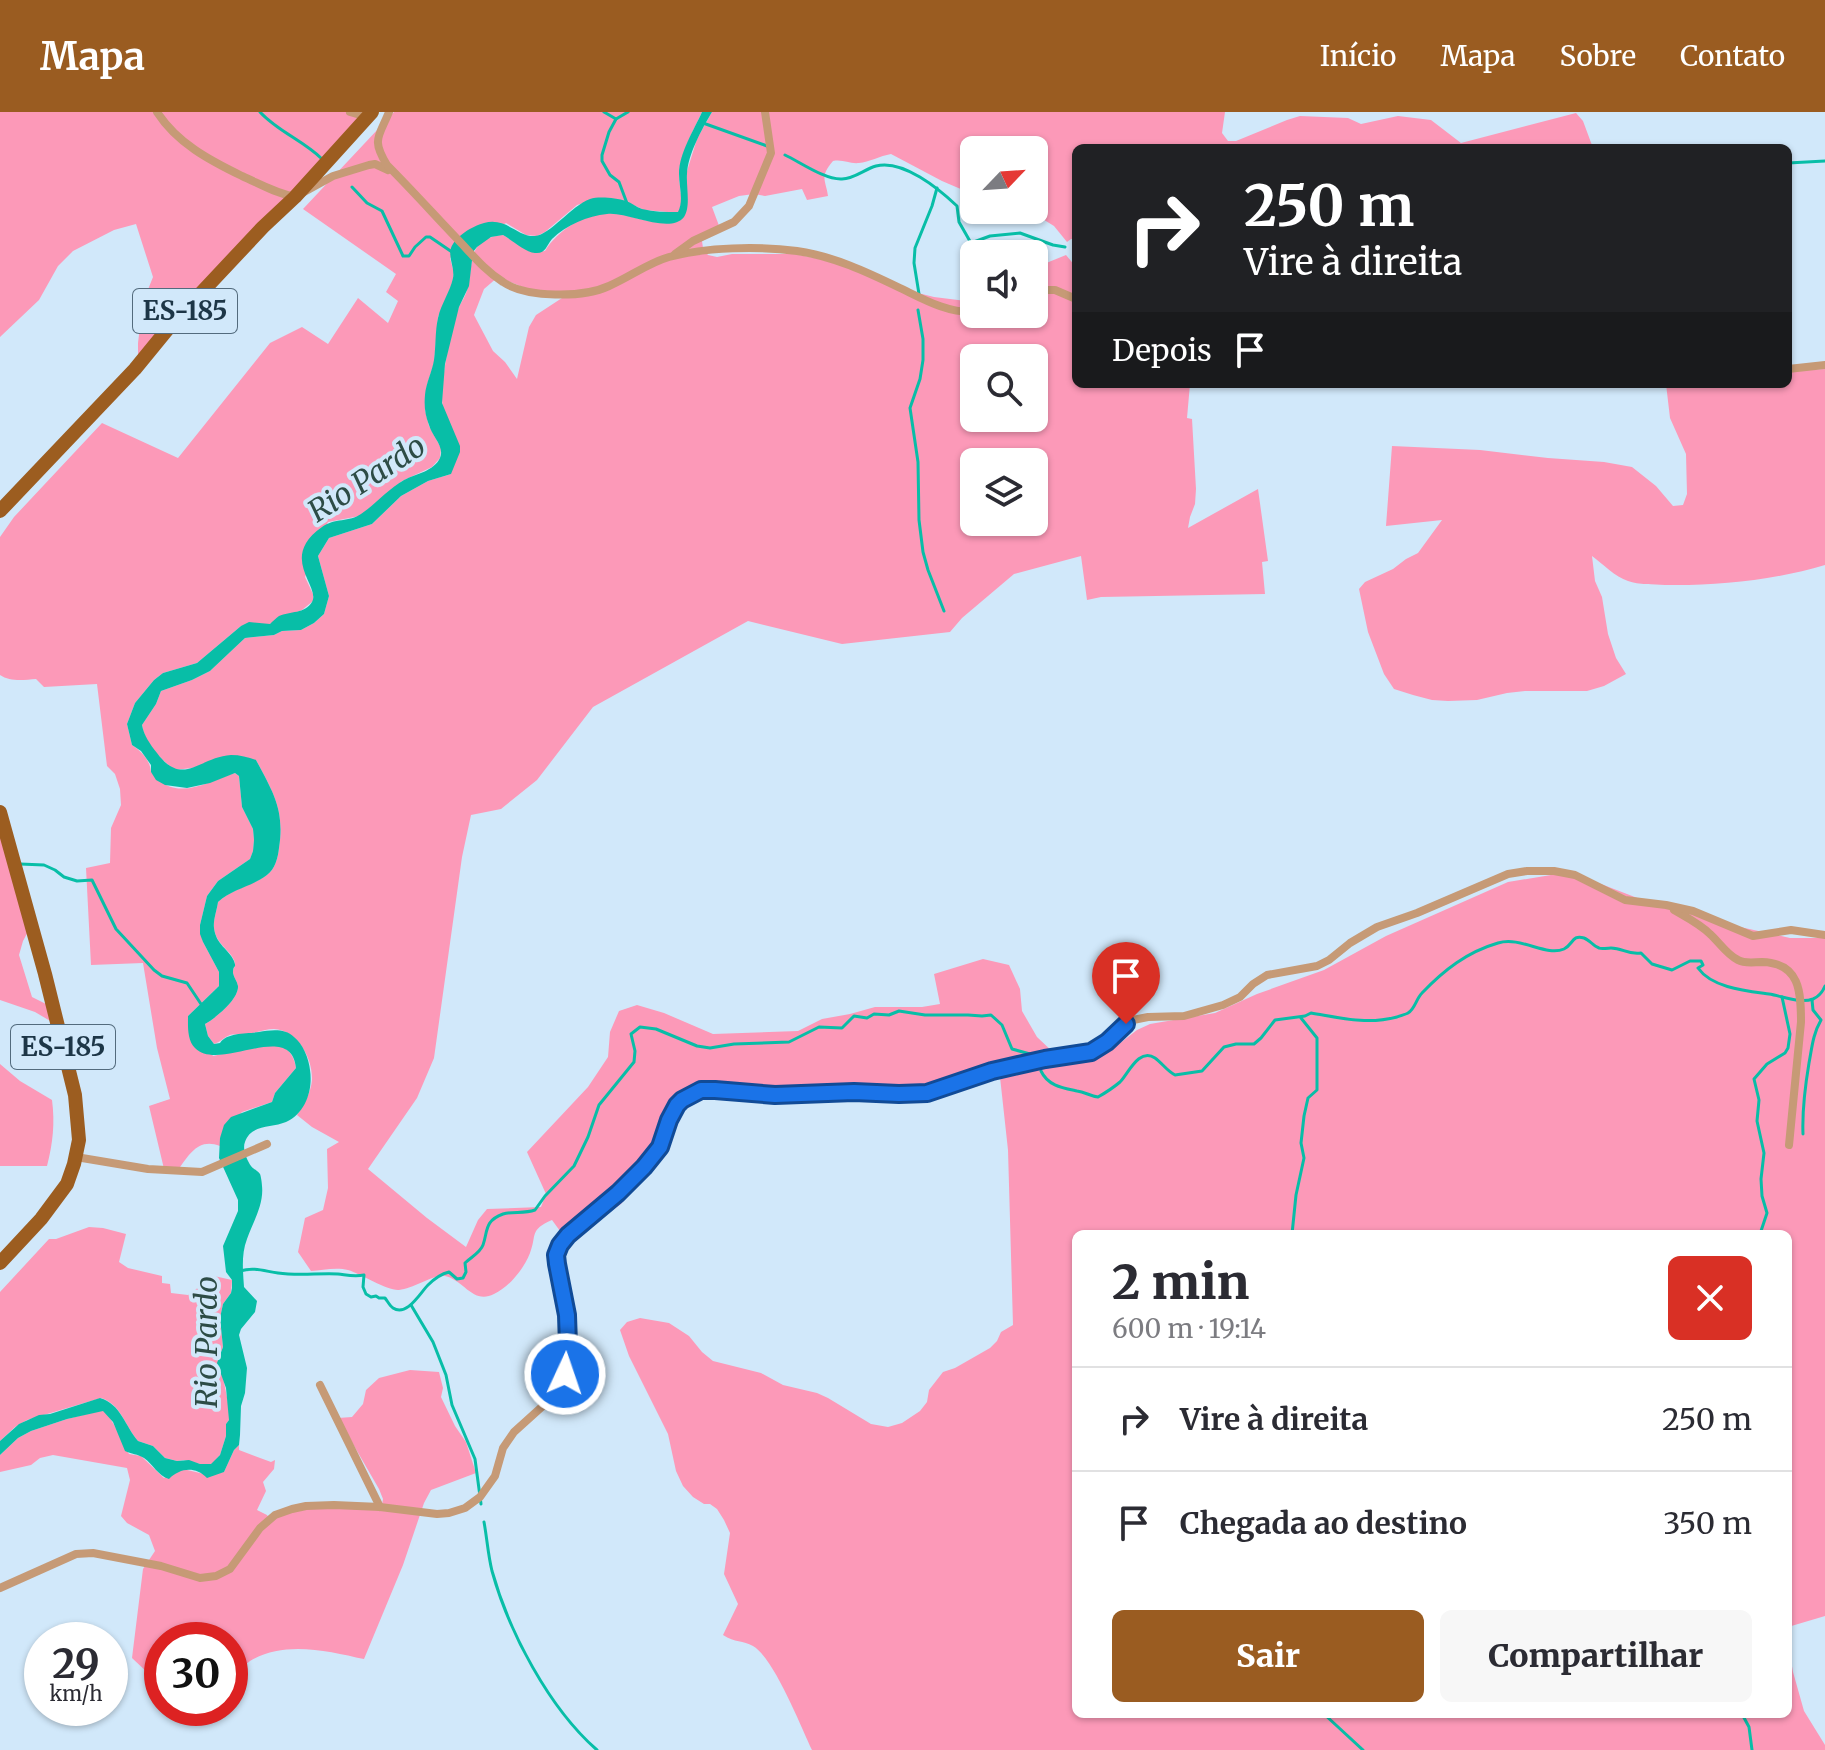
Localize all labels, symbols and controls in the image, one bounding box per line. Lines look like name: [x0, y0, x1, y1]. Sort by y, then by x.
text: Mapa: [40, 33, 145, 80]
text: Início: [1320, 38, 1396, 74]
text: Mapa: [1440, 38, 1515, 74]
text: Sobre: [1559, 38, 1636, 74]
text: Contato: [1680, 38, 1785, 74]
north arrow: [960, 136, 1048, 224]
map controls: [960, 136, 1048, 536]
text: 250 m: [1244, 171, 1414, 241]
icon: right: [1112, 176, 1216, 280]
button: sound: [960, 240, 1048, 328]
text: Vire à direita: [1244, 240, 1462, 285]
road number: ES-185: [133, 289, 237, 333]
icon: arrive: [1228, 328, 1272, 372]
text: Depois: [1112, 331, 1212, 369]
button: search: [960, 344, 1048, 432]
water label: Rio Pardo: [301, 426, 432, 530]
button: layers: [960, 448, 1048, 536]
pin: [1092, 942, 1160, 1024]
icon: arrive: [1104, 954, 1148, 998]
road number: ES-185: [11, 1025, 115, 1069]
text: 2 min: [1112, 1252, 1249, 1312]
button: close: [1668, 1256, 1752, 1340]
water label: Rio Pardo: [187, 1276, 225, 1408]
text: 600 m · 19:14: [1112, 1312, 1266, 1345]
position arrow: [523, 1332, 607, 1416]
icon: right: [1112, 1397, 1156, 1441]
text: Vire à direita: [1180, 1400, 1368, 1438]
text: 250 m: [1662, 1400, 1752, 1438]
icon: arrive: [1112, 1501, 1156, 1545]
text: Chegada ao destino: [1180, 1504, 1467, 1542]
text: 350 m: [1663, 1504, 1752, 1542]
button: Sair: [1112, 1610, 1424, 1702]
button: Compartilhar: [1440, 1610, 1752, 1702]
speed limit sign: 30: [144, 1622, 248, 1726]
text: 29: [52, 1639, 100, 1689]
text: km/h: [50, 1681, 102, 1706]

